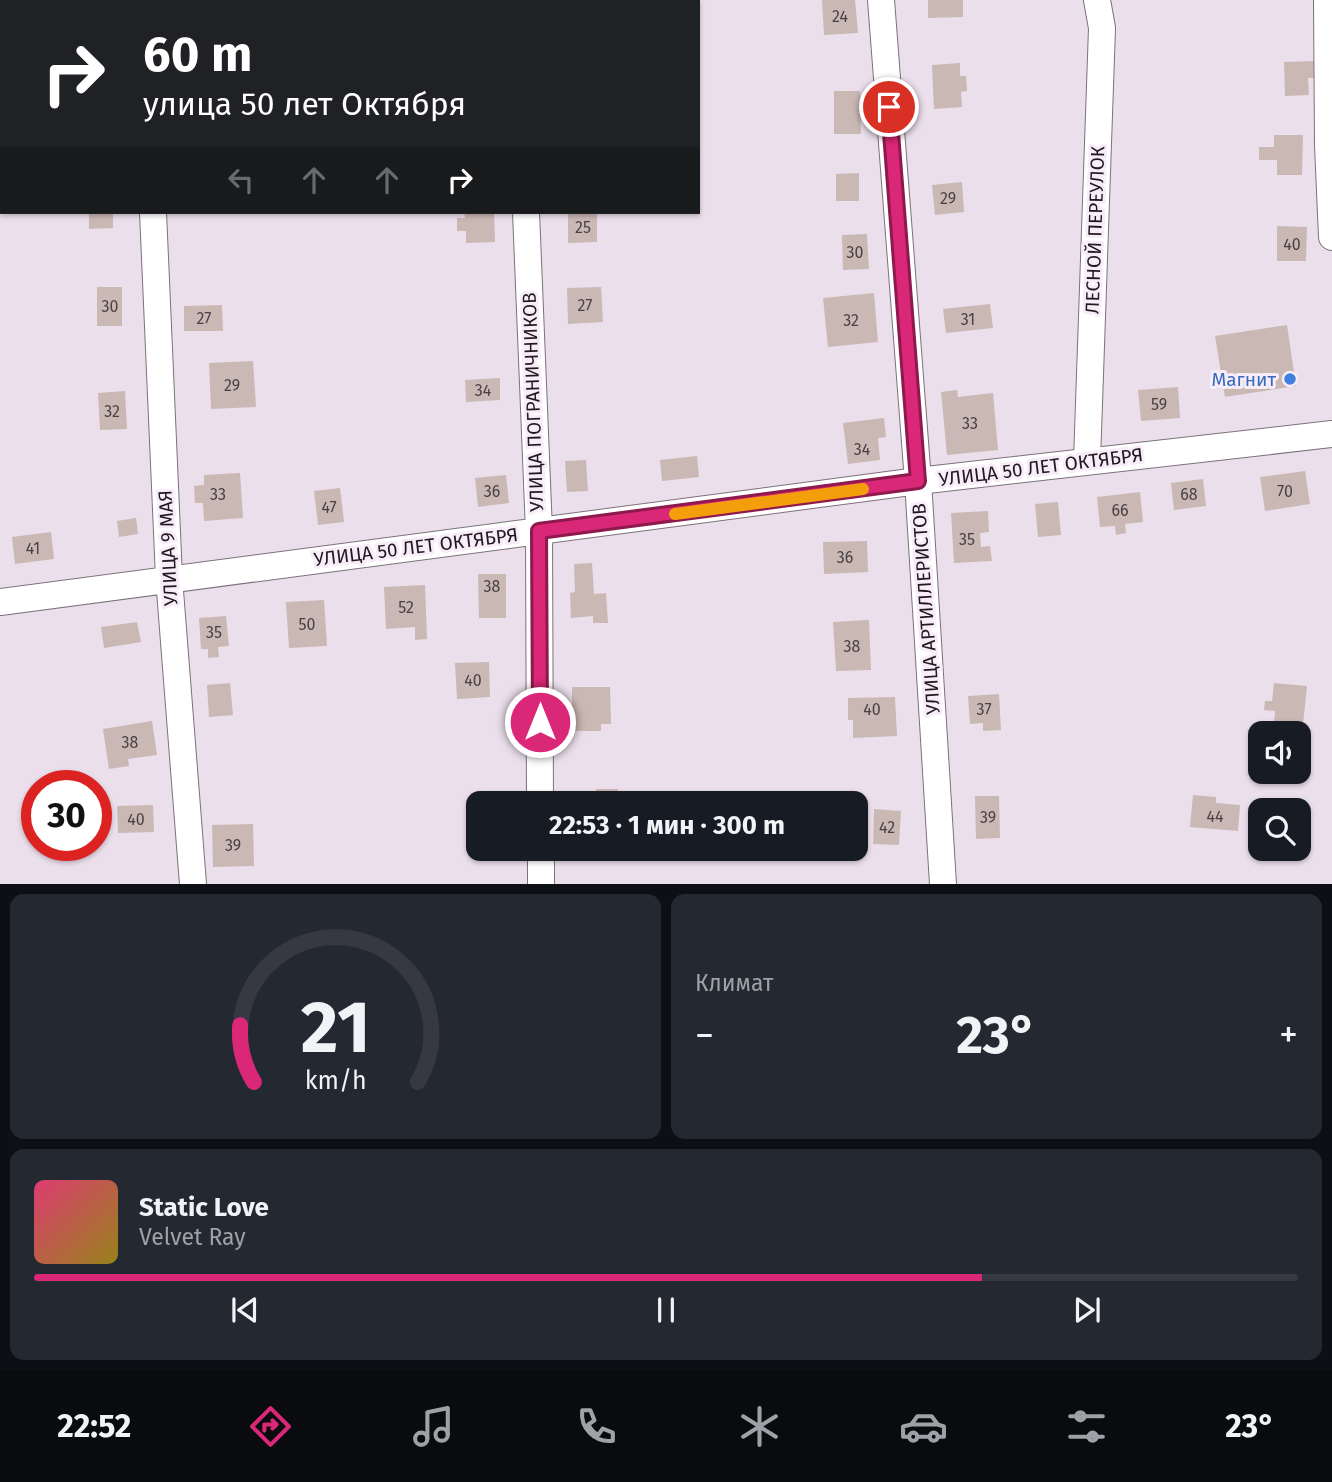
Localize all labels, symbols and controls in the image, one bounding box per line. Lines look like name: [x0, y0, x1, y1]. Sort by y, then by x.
house number: 24: [832, 7, 848, 26]
text: 60 m: [143, 25, 252, 84]
icon: right: [28, 28, 119, 119]
pin: [859, 77, 919, 137]
text: улица 50 лет Октября: [143, 85, 466, 123]
icon: arrive: [870, 88, 908, 126]
street label: ЛЕСНОЙ ПЕРЕУЛОК: [1081, 146, 1109, 314]
icon: left: [222, 161, 260, 199]
icon: ahead: [295, 161, 333, 199]
icon: ahead: [368, 161, 406, 199]
icon: right: [441, 161, 479, 199]
house number: 29: [940, 189, 956, 208]
house number: 25: [575, 218, 591, 237]
house number: 40: [1283, 235, 1301, 254]
house number: 30: [847, 243, 864, 262]
street label: УЛИЦА ПОГРАНИЧНИКОВ: [518, 292, 548, 512]
house number: 27: [578, 296, 592, 315]
house number: 30: [102, 297, 119, 316]
house number: 27: [197, 309, 211, 328]
house number: 31: [961, 310, 975, 329]
house number: 32: [843, 311, 859, 330]
place label: Магнит: [1211, 368, 1276, 391]
marker: Магнит: [1282, 371, 1298, 387]
house number: 29: [224, 376, 240, 395]
house number: 34: [475, 381, 492, 400]
house number: 59: [1151, 395, 1167, 414]
house number: 32: [104, 402, 120, 421]
house number: 33: [962, 414, 978, 433]
house number: 34: [854, 440, 871, 459]
street label: УЛИЦА 50 ЛЕТ ОКТЯБРЯ: [938, 443, 1144, 491]
house number: 36: [484, 482, 500, 501]
house number: 70: [1277, 482, 1293, 501]
house number: 33: [210, 485, 226, 504]
house number: 68: [1180, 485, 1198, 504]
street label: УЛИЦА 9 МАЯ: [153, 489, 183, 607]
house number: 47: [321, 498, 337, 517]
house number: 66: [1111, 501, 1129, 520]
street label: УЛИЦА АРТИЛЛЕРИСТОВ: [907, 503, 945, 715]
street label: УЛИЦА 50 ЛЕТ ОКТЯБРЯ: [313, 523, 519, 571]
house number: 35: [959, 530, 975, 549]
house number: 41: [26, 539, 40, 558]
house number: 36: [837, 548, 853, 567]
house number: 38: [484, 577, 501, 596]
house number: 52: [398, 598, 414, 617]
house number: 50: [299, 615, 316, 634]
house number: 35: [206, 623, 222, 642]
house number: 38: [844, 637, 861, 656]
house number: 40: [464, 671, 482, 690]
position arrow: [503, 685, 577, 759]
house number: 40: [863, 700, 881, 719]
house number: 37: [976, 700, 992, 719]
map controls: [1248, 721, 1311, 861]
button: sound: [1248, 721, 1311, 784]
house number: 38: [122, 733, 139, 752]
speed limit sign: 30: [21, 770, 112, 861]
button: search: [1248, 798, 1311, 861]
house number: 44: [1206, 807, 1224, 826]
house number: 39: [980, 808, 996, 827]
house number: 40: [127, 810, 145, 829]
text: 22:53 · 1 мин · 300 m: [549, 810, 785, 841]
house number: 42: [879, 818, 895, 837]
house number: 39: [225, 836, 241, 855]
text: Климат: [695, 969, 773, 997]
text: 21: [301, 985, 370, 1072]
text: 23°: [956, 1004, 1037, 1067]
text: −: [695, 1012, 714, 1058]
text: +: [1279, 1012, 1298, 1058]
text: km/h: [305, 1066, 366, 1096]
text: Static Love: [139, 1192, 269, 1223]
text: Velvet Ray: [139, 1223, 246, 1251]
icon: previous: [226, 1291, 264, 1329]
icon: pause: [647, 1291, 685, 1329]
icon: next: [1068, 1291, 1106, 1329]
icon: directions: [246, 1402, 295, 1451]
icon: music: [409, 1402, 458, 1451]
icon: phone: [572, 1402, 621, 1451]
icon: climate: [735, 1402, 784, 1451]
icon: car: [899, 1402, 948, 1451]
icon: filters: [1062, 1402, 1111, 1451]
text: 22:52: [57, 1407, 131, 1445]
text: 23°: [1225, 1407, 1275, 1445]

